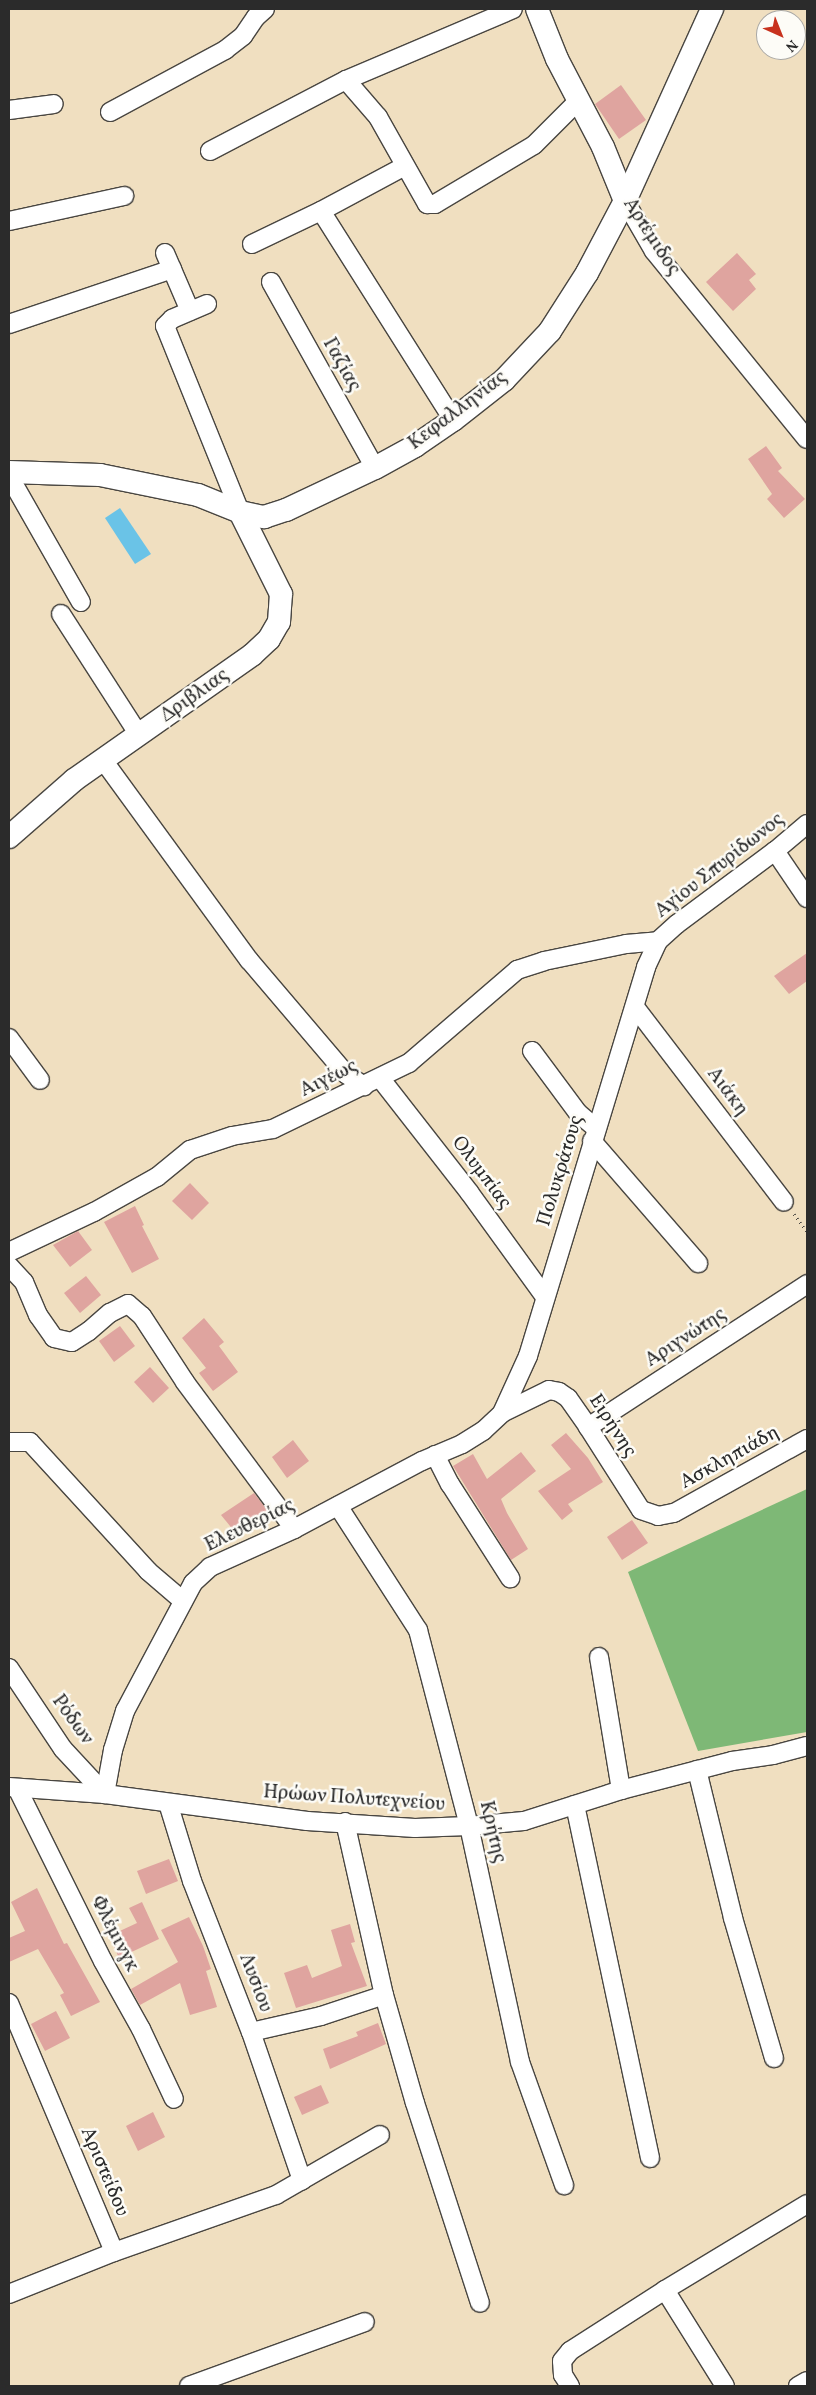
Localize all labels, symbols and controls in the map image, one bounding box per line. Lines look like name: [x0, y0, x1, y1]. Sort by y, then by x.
north arrow: [756, 10, 806, 60]
text: N: [781, 35, 801, 56]
street label: Αρτέμιδος: [617, 194, 685, 280]
street label: Γαζίας: [316, 334, 366, 396]
street label: Κεφαλληνίας: [404, 366, 512, 456]
street label: Δριβλιας: [156, 664, 234, 728]
street label: Αγίου Σπυρίδωνος: [651, 808, 789, 924]
street label: Αιγέως: [296, 1055, 362, 1103]
street label: Αιάκη: [701, 1063, 753, 1121]
street label: Πολυκράτους: [533, 1113, 589, 1229]
street label: Ολυμπίας: [446, 1132, 516, 1214]
street label: Αριγνώτης: [641, 1303, 731, 1373]
street label: Ειρήνης: [583, 1390, 641, 1462]
street label: Ασκληπιάδη: [676, 1421, 784, 1495]
street label: Ελευθερίας: [201, 1494, 299, 1558]
street label: Ρόδων: [46, 1690, 98, 1750]
street label: Ηρώων Πολυτεχνείου: [262, 1781, 446, 1817]
street label: Κρήτης: [473, 1799, 511, 1865]
street label: Φλέμινγκ: [85, 1892, 143, 1976]
street label: Λυσίου: [233, 1950, 277, 2016]
street label: Αριστείδου: [74, 2124, 134, 2220]

